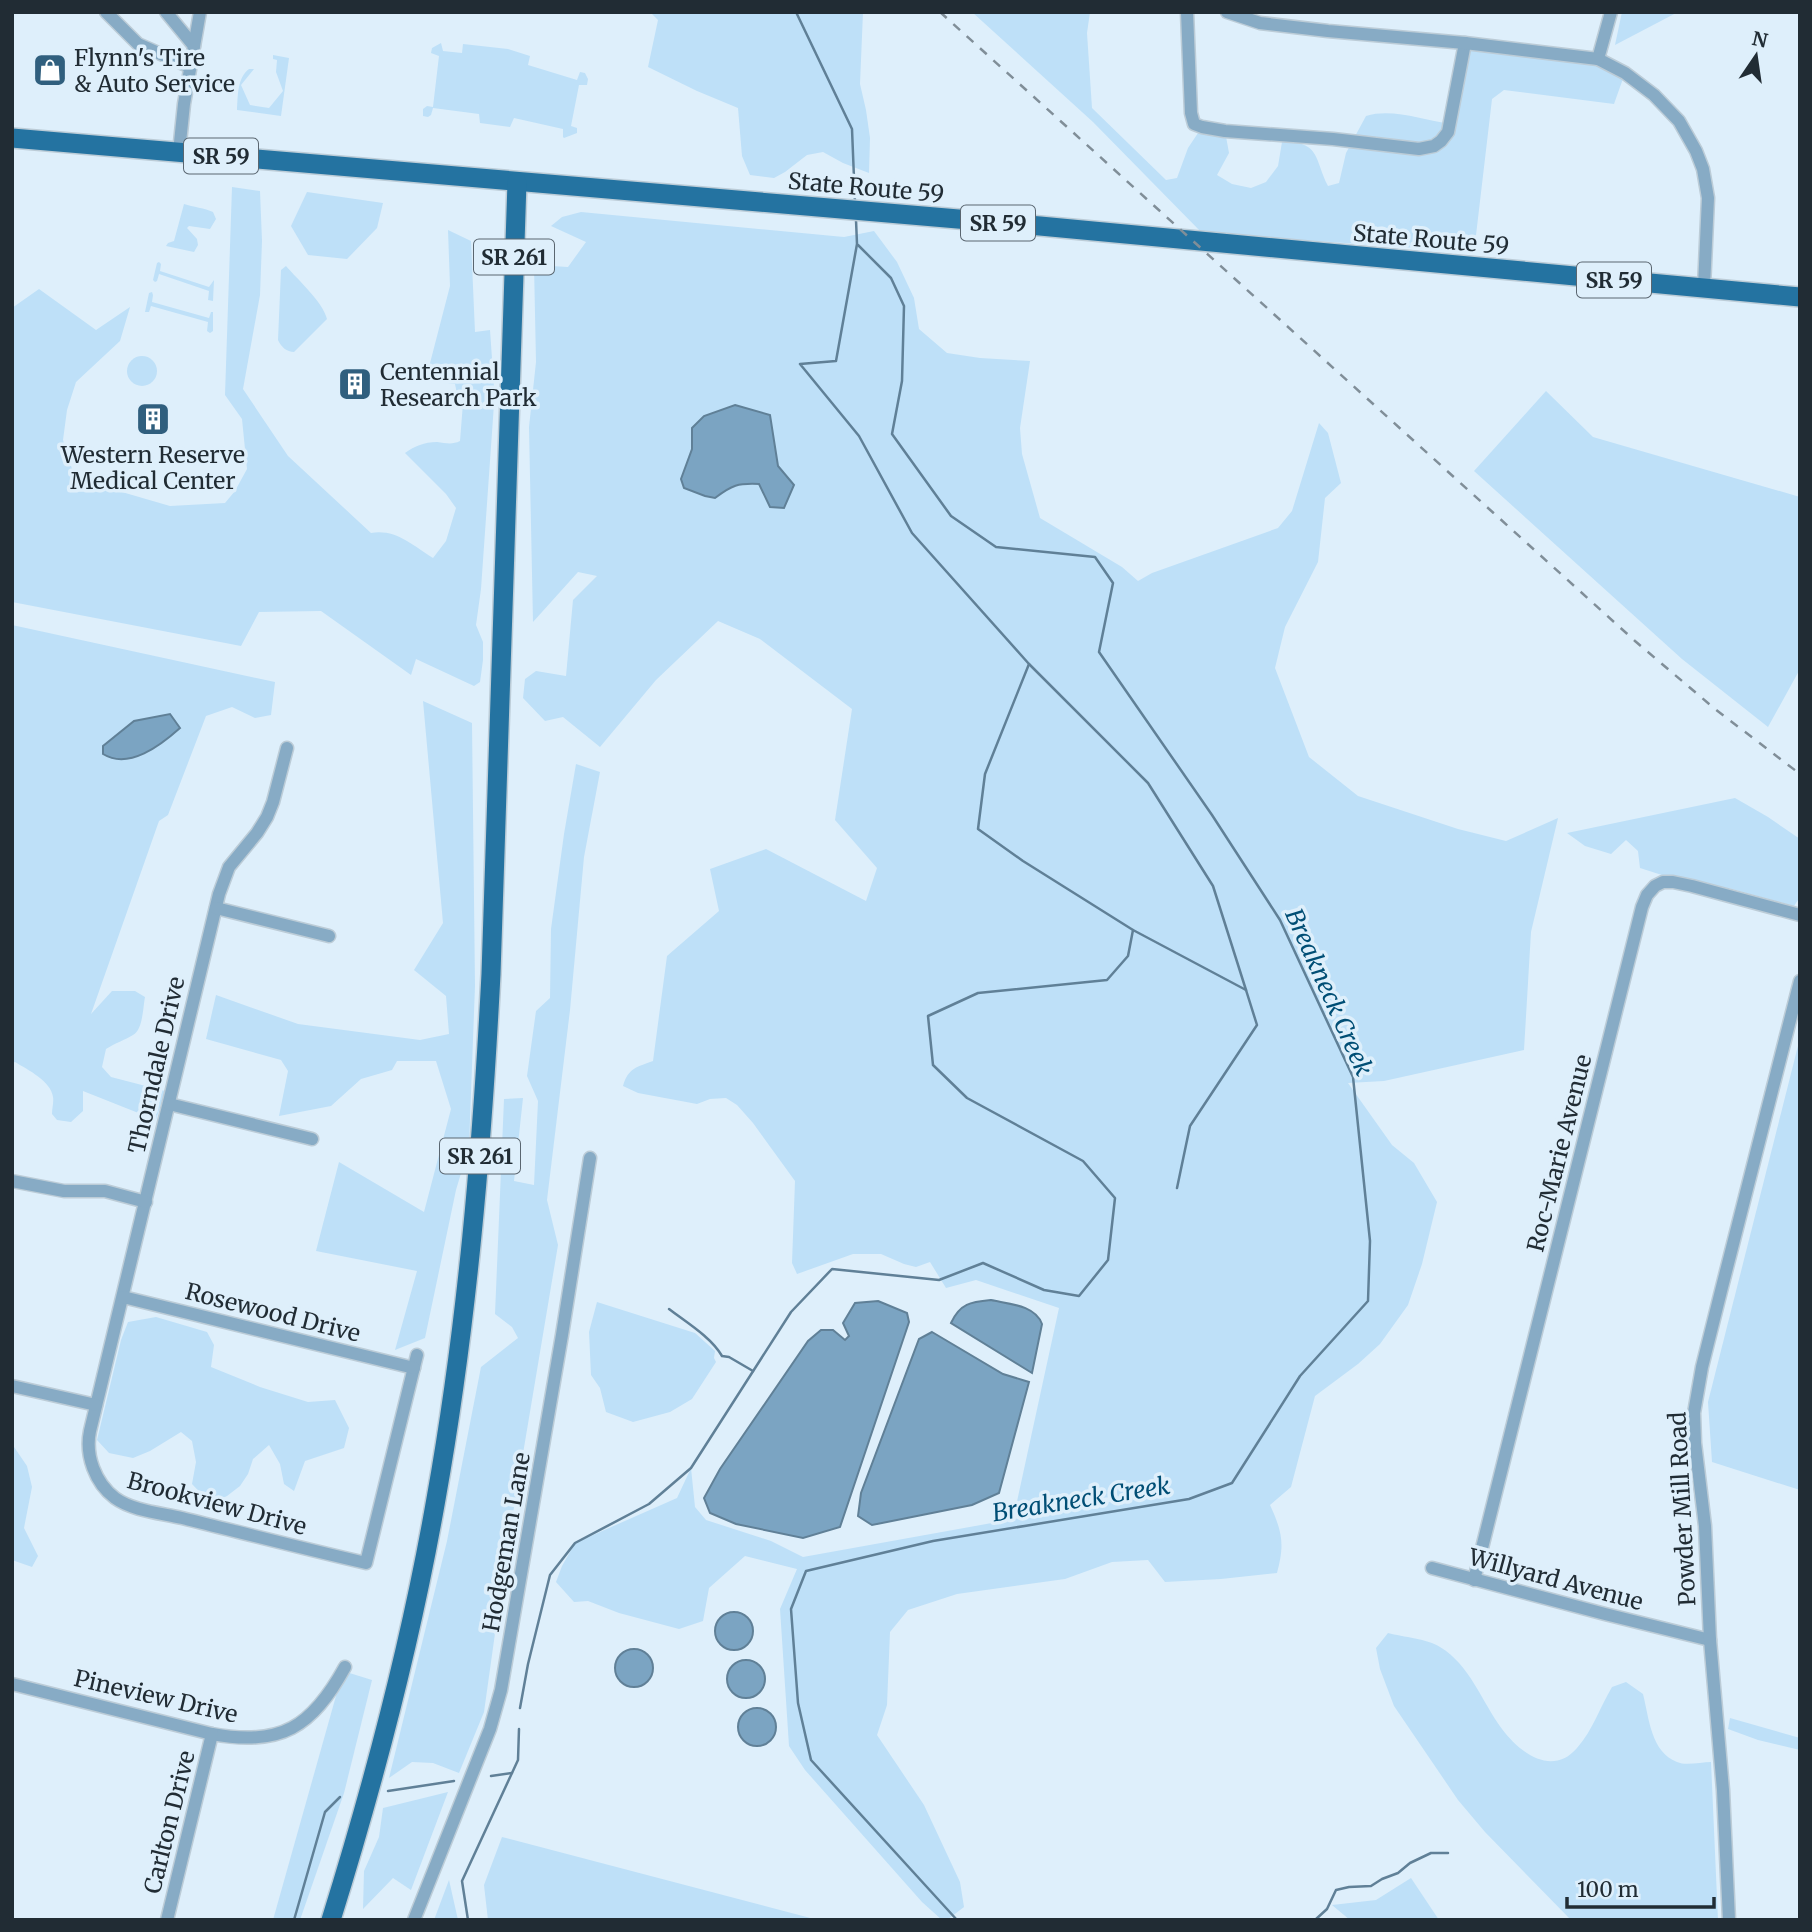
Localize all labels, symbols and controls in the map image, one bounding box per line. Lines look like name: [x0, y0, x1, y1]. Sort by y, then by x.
north arrow: [1721, 21, 1791, 91]
text: N: [1750, 26, 1770, 53]
place label: Flynn's Tire & Auto Service: [74, 43, 235, 98]
shop icon: Flynn's Tire & Auto Service: [31, 51, 69, 89]
road number: SR 59: [184, 138, 258, 174]
street label: State Route 59: [787, 166, 945, 208]
road number: SR 59: [961, 206, 1035, 241]
street label: State Route 59: [1352, 218, 1510, 260]
road number: SR 261: [474, 240, 554, 274]
road number: SR 59: [1577, 262, 1651, 298]
place label: Centennial Research Park: [380, 357, 537, 412]
building icon: Centennial Research Park: [336, 365, 374, 403]
building icon: Western Reserve Medical Center: [134, 400, 172, 438]
place label: Western Reserve Medical Center: [60, 440, 245, 495]
water label: Breakneck Creek: [1278, 904, 1380, 1080]
street label: Thorndale Drive: [122, 974, 190, 1156]
street label: Roc-Marie Avenue: [1520, 1051, 1598, 1255]
road number: SR 261: [440, 1138, 520, 1174]
street label: Rosewood Drive: [183, 1276, 363, 1348]
street label: Powder Mill Road: [1662, 1411, 1702, 1607]
street label: Hodgeman Lane: [476, 1450, 536, 1634]
street label: Brookview Drive: [124, 1465, 310, 1541]
water label: Breakneck Creek: [990, 1470, 1172, 1528]
street label: Willyard Avenue: [1465, 1542, 1646, 1616]
street label: Pineview Drive: [71, 1663, 241, 1729]
street label: Carlton Drive: [137, 1747, 201, 1897]
scale bar: [1567, 1866, 1714, 1910]
text: 100 m: [1577, 1876, 1639, 1903]

